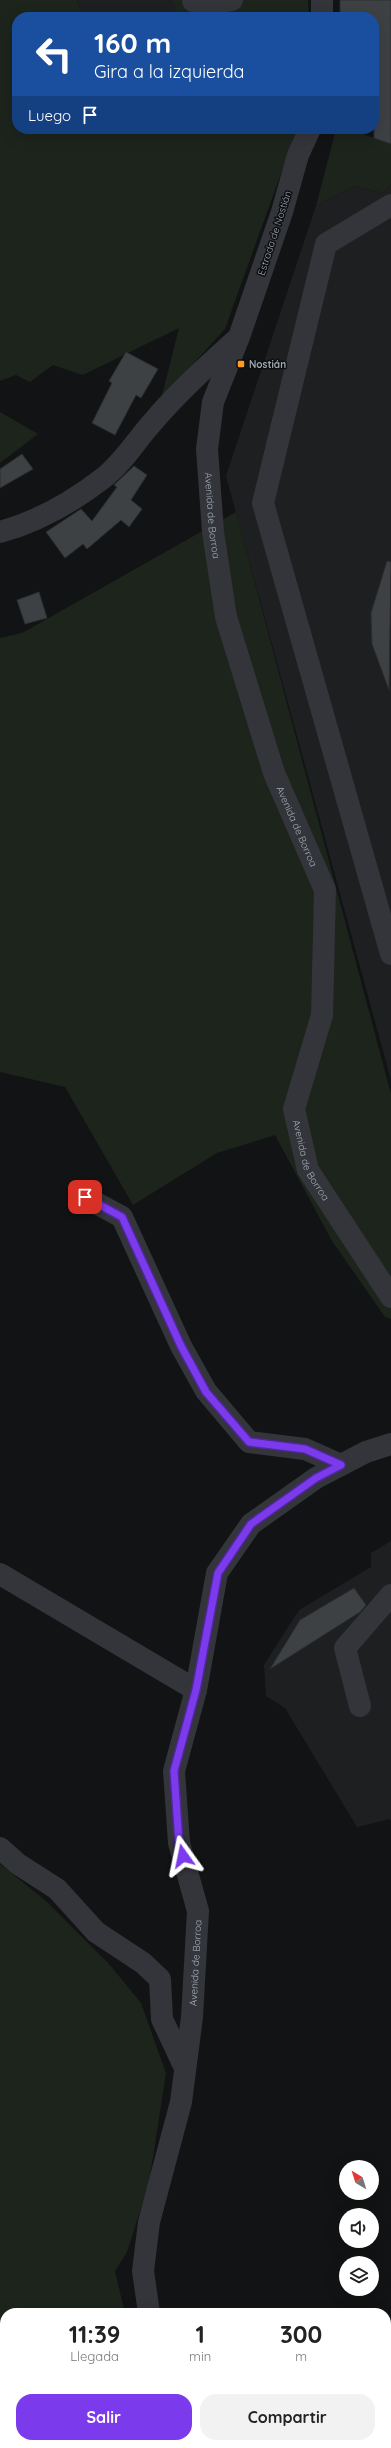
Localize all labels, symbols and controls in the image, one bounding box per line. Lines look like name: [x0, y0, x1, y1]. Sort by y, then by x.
text: 160 m: [94, 25, 171, 60]
icon: left: [28, 28, 80, 80]
text: Gira a la izquierda: [94, 60, 245, 83]
icon: arrive: [79, 104, 101, 126]
text: Luego: [28, 106, 71, 125]
street label: Estrada de Nostián: [255, 189, 294, 277]
place label: Nostián: [249, 358, 286, 371]
marker: Nostián: [236, 359, 246, 369]
street label: Avenida de Borroa: [202, 472, 223, 559]
street label: Avenida de Borroa: [274, 784, 320, 869]
street label: Avenida de Borroa: [290, 1119, 332, 1203]
pin: [68, 1180, 102, 1214]
icon: arrive: [74, 1186, 96, 1208]
position arrow: [162, 1835, 204, 1877]
street label: Avenida de Borroa: [187, 1919, 205, 2006]
north arrow: [339, 2160, 379, 2200]
map controls: [339, 2160, 379, 2296]
button: sound: [339, 2208, 379, 2248]
button: layers: [339, 2256, 379, 2296]
text: 11:39: [69, 2319, 120, 2349]
text: 1: [196, 2319, 205, 2349]
text: 300: [280, 2319, 322, 2349]
text: Llegada: [70, 2348, 119, 2364]
text: min: [189, 2348, 211, 2364]
text: m: [295, 2348, 307, 2364]
button: Salir: [16, 2394, 192, 2440]
button: Compartir: [200, 2394, 375, 2440]

